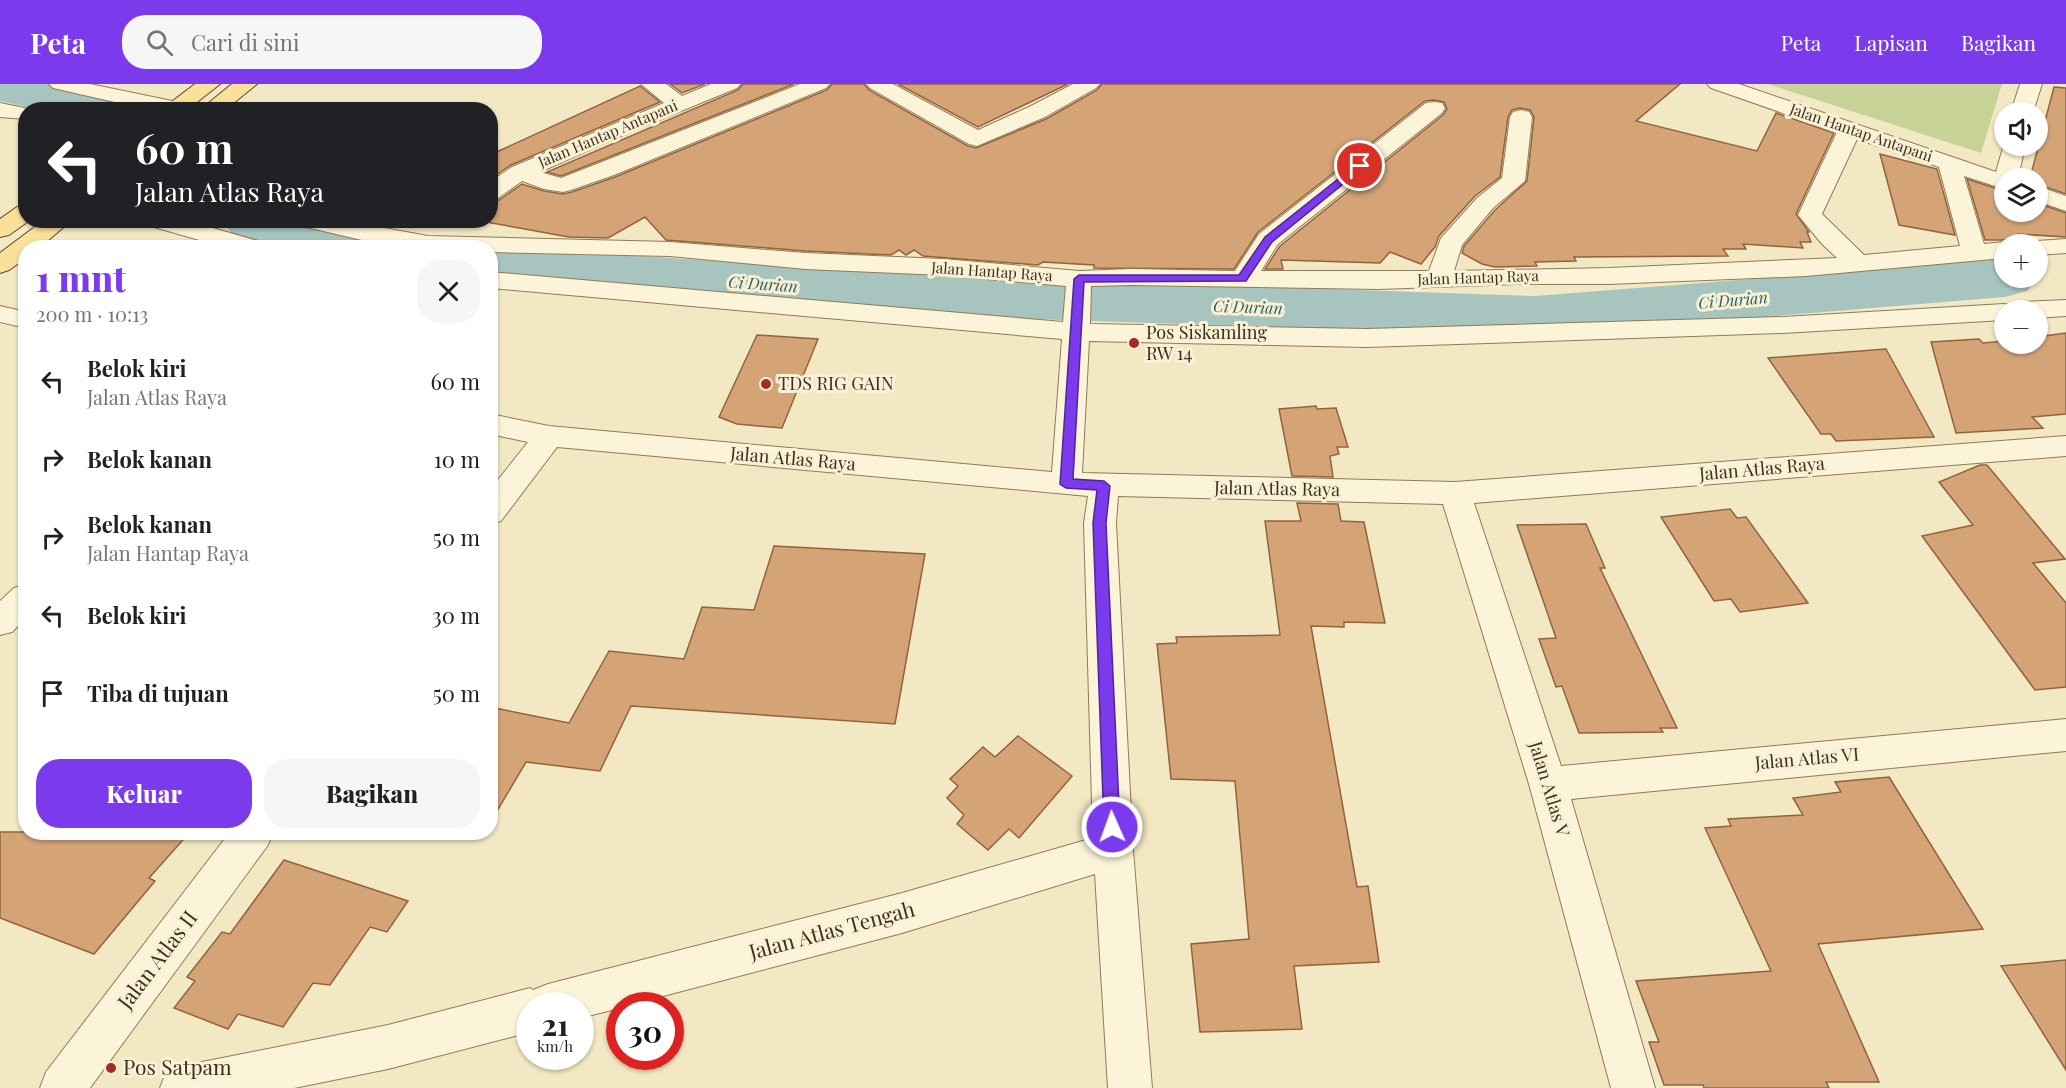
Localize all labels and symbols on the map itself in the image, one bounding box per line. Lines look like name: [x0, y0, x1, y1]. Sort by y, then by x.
street label: Jalan Hantap Antapani: [534, 94, 681, 172]
street label: Jalan Hantap Antapani: [1786, 98, 1936, 166]
pin: [1334, 140, 1385, 191]
street label: Jalan Hantap Raya: [930, 257, 1054, 285]
street label: Jalan Hantap Raya: [1416, 265, 1540, 289]
water label: Ci Durian: [728, 271, 798, 296]
water label: Ci Durian: [1697, 286, 1769, 313]
water label: Ci Durian: [1213, 295, 1283, 318]
place label: Pos Siskamling RW 14: [1146, 320, 1267, 365]
marker: Pos Siskamling RW 14: [1127, 336, 1141, 350]
place label: TDS RIG GAIN: [778, 371, 894, 395]
marker: TDS RIG GAIN: [759, 377, 773, 391]
street label: Jalan Atlas Raya: [728, 440, 857, 475]
street label: Jalan Atlas Raya: [1697, 451, 1826, 486]
street label: Jalan Atlas Raya: [1213, 475, 1340, 501]
street label: Jalan Atlas V: [1524, 737, 1576, 840]
street label: Jalan Atlas VI: [1753, 742, 1860, 775]
position arrow: [1080, 795, 1144, 859]
street label: Jalan Atlas Tengah: [745, 893, 918, 965]
street label: Jalan Atlas II: [110, 904, 203, 1014]
speed limit sign: 30: [606, 992, 684, 1070]
place label: Pos Satpam: [123, 1052, 232, 1080]
marker: Pos Satpam: [104, 1061, 118, 1075]

